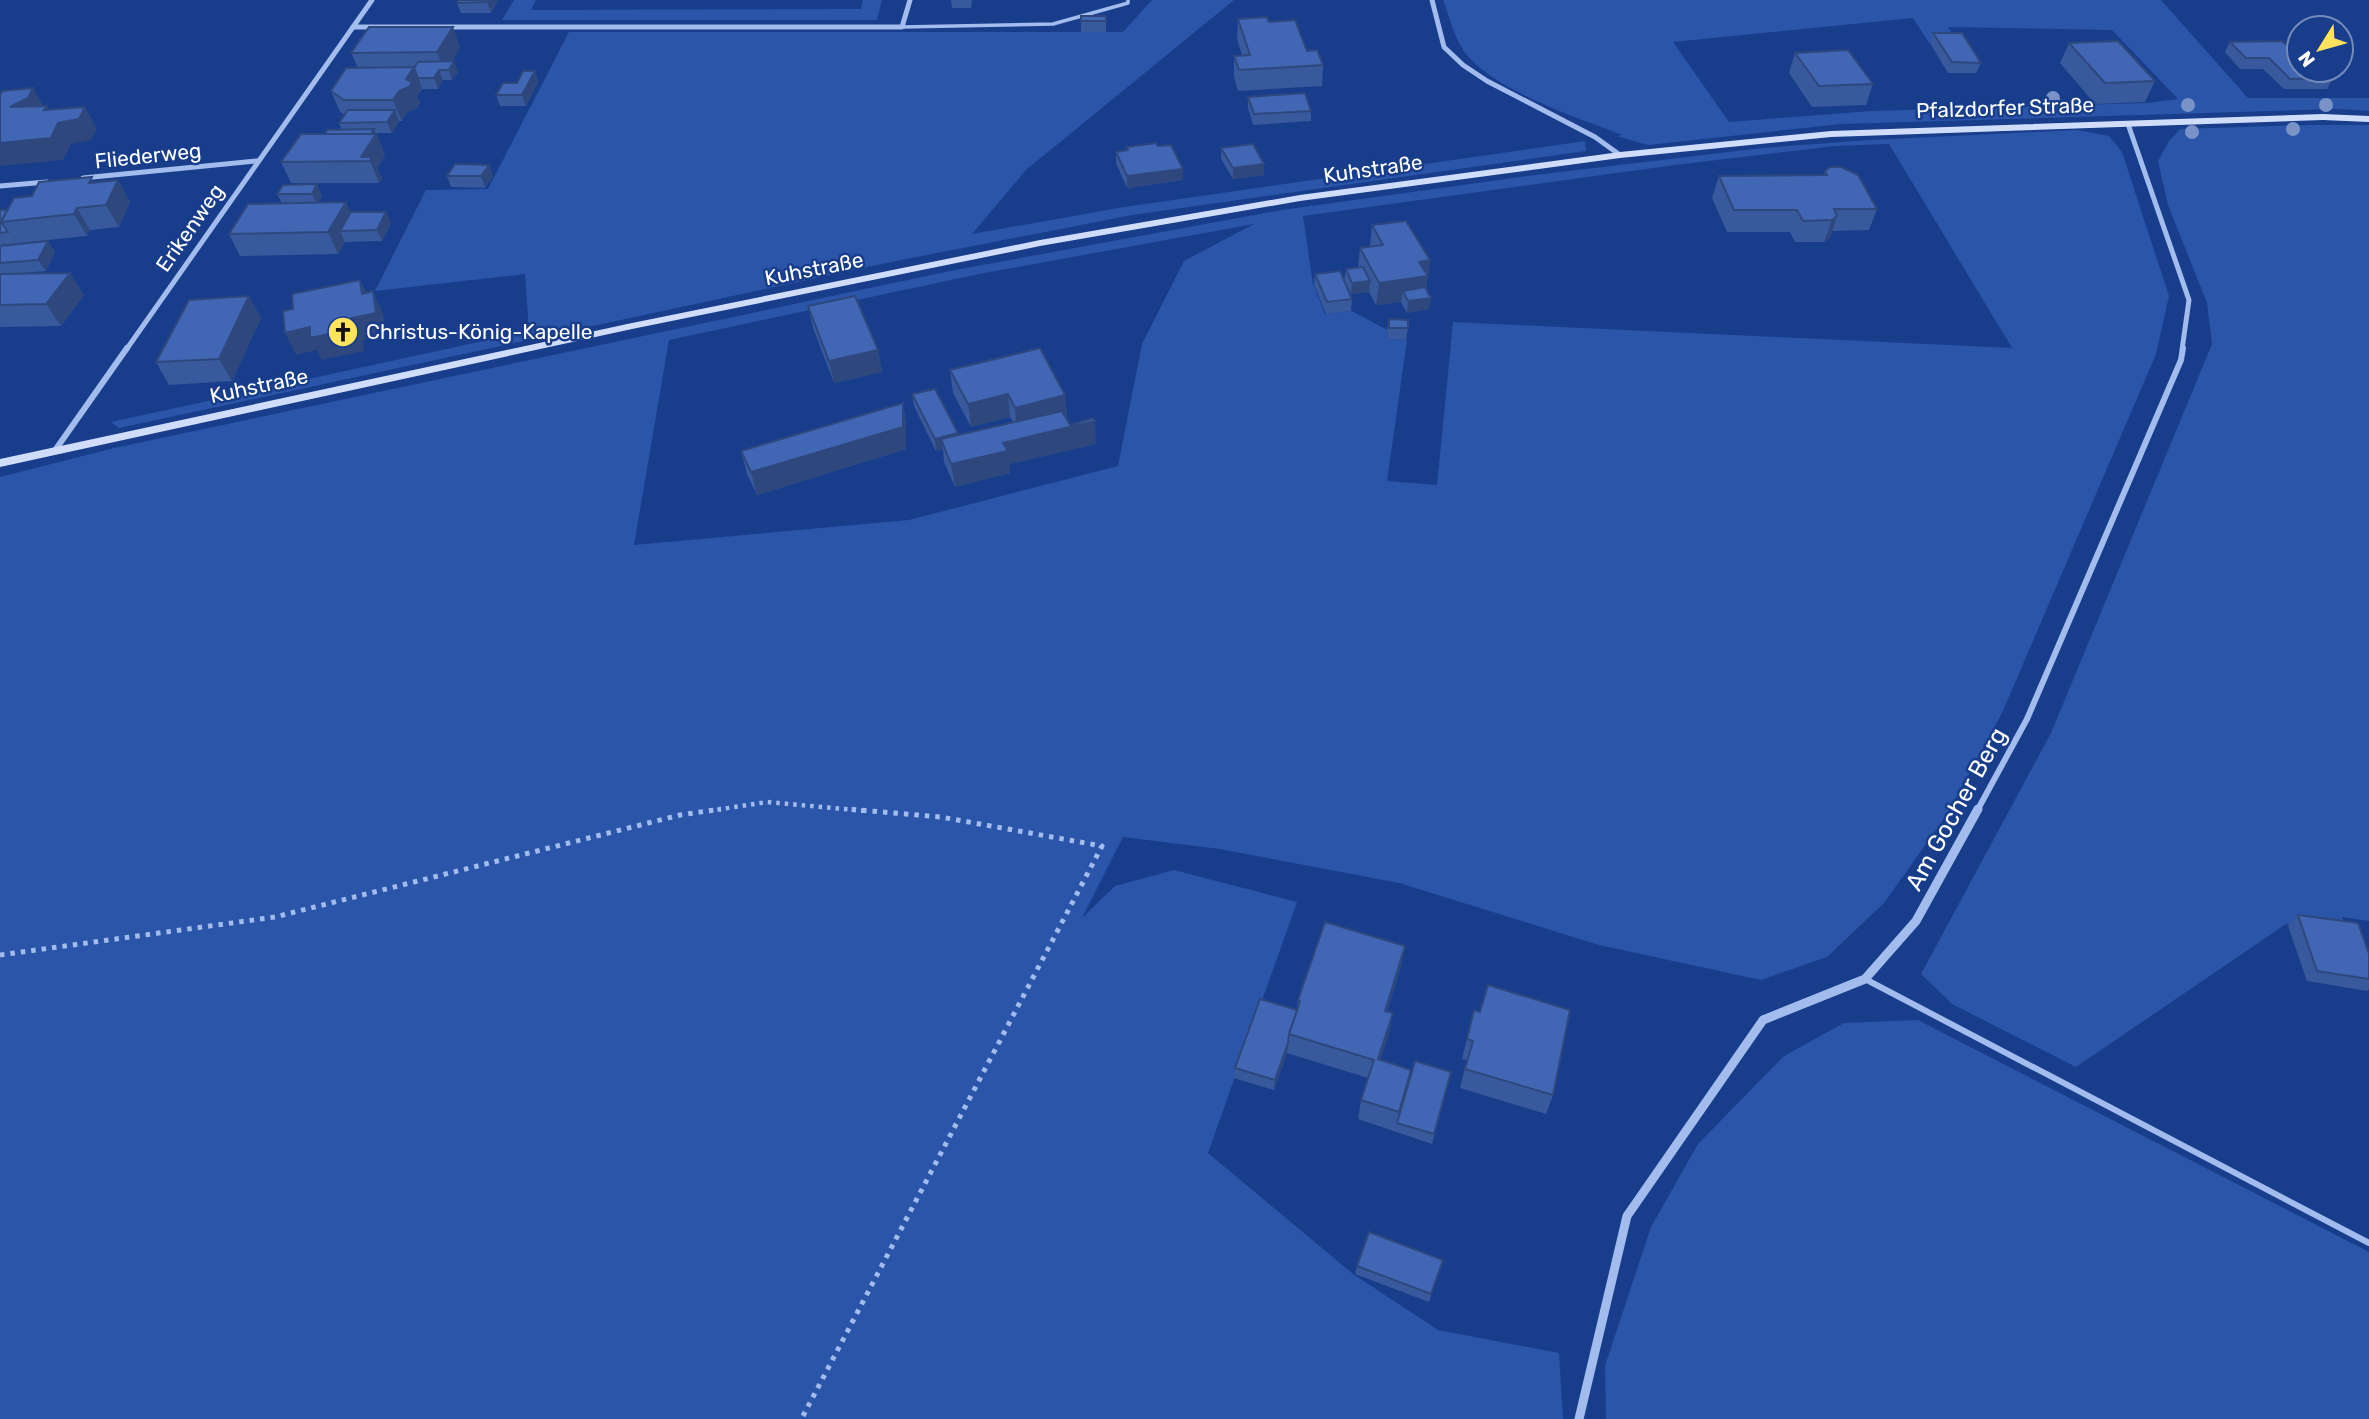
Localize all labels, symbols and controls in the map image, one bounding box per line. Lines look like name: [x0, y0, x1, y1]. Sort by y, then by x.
north arrow: [2285, 14, 2355, 84]
text: N: [2294, 47, 2320, 71]
street label: Pfalzdorfer Straße: [1915, 92, 2095, 123]
street label: Fliederweg: [93, 137, 203, 174]
street label: Kuhstraße: [1322, 149, 1424, 188]
street label: Erikenweg: [150, 179, 229, 276]
street label: Kuhstraße: [762, 247, 865, 290]
church icon: Christus-König-Kapelle: [326, 315, 360, 349]
place label: Christus-König-Kapelle: [366, 319, 593, 344]
street label: Kuhstraße: [207, 363, 310, 408]
street label: Am Gocher Berg: [1900, 723, 2012, 895]

